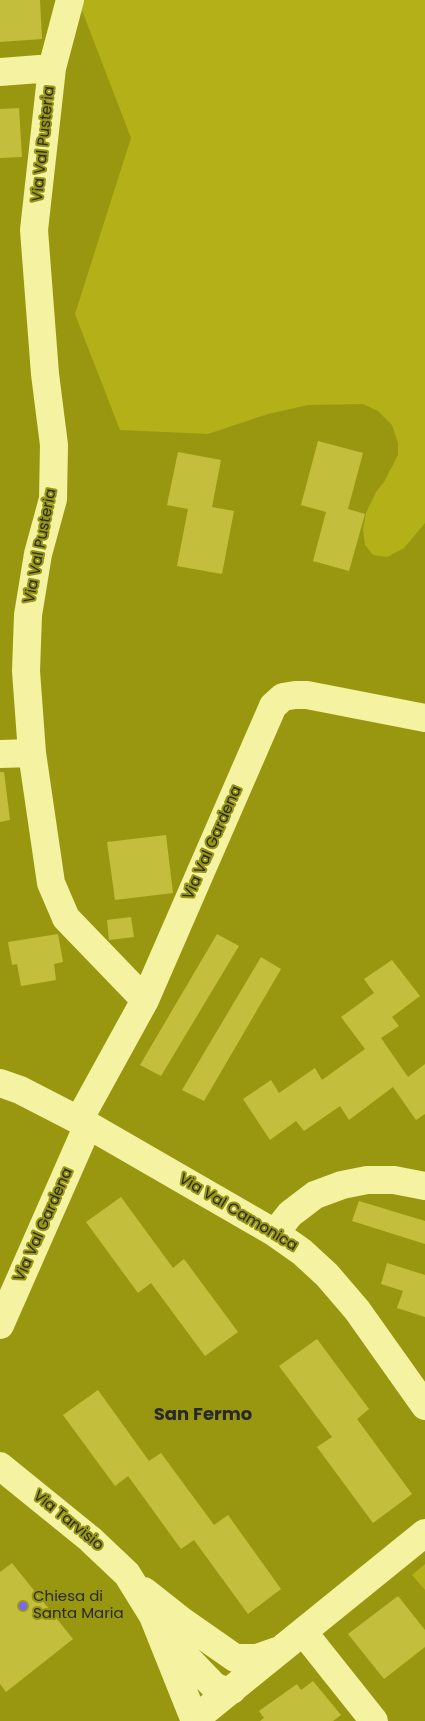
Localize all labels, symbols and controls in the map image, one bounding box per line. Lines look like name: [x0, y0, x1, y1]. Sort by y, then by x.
street label: Via Val Pusteria: [29, 85, 59, 203]
street label: Via Val Pusteria: [21, 487, 61, 605]
street label: Via Val Gardena: [180, 783, 246, 903]
street label: Via Val Gardena: [11, 1165, 77, 1285]
street label: Via Val Camonica: [175, 1170, 301, 1256]
district label: San Fermo: [154, 1404, 252, 1426]
street label: Via Tarvisio: [29, 1487, 107, 1555]
place label: Chiesa di Santa Maria: [33, 1588, 124, 1623]
marker: Chiesa di Santa Maria: [17, 1600, 29, 1612]

